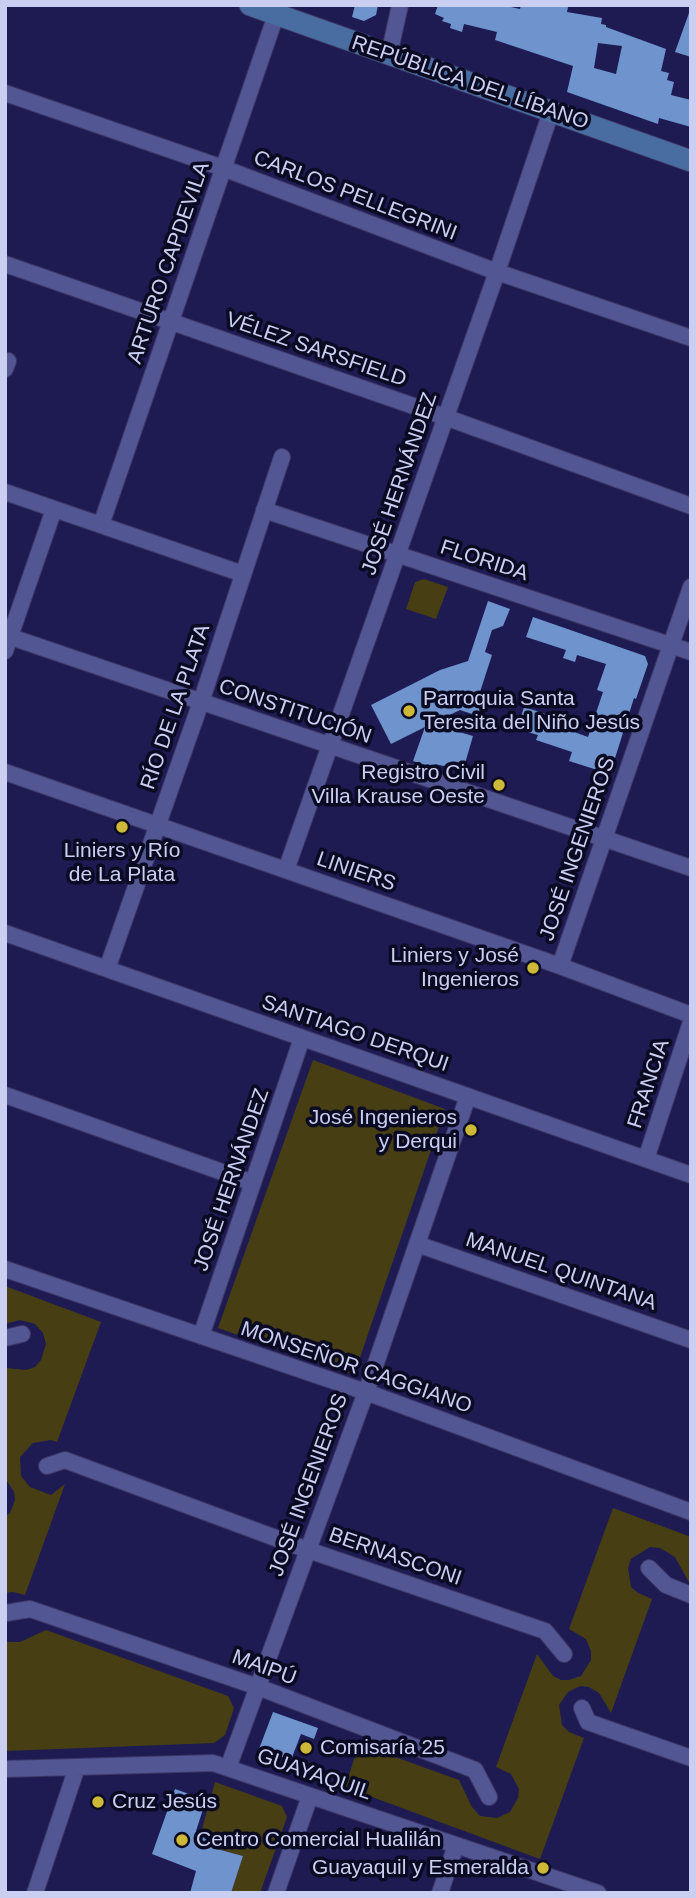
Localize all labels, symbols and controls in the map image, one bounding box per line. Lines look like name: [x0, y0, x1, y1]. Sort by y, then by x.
street label: REPÚBLICA DEL LÍBANO: [348, 31, 592, 135]
street label: CARLOS PELLEGRINI: [250, 146, 460, 246]
street label: ARTURO CAPDEVILA: [123, 159, 215, 367]
street label: VÉLEZ SARSFIELD: [223, 307, 409, 393]
street label: JOSÉ HERNÁNDEZ: [357, 389, 443, 579]
street label: FLORIDA: [437, 535, 531, 587]
street label: RÍO DE LA PLATA: [136, 621, 216, 793]
street label: CONSTITUCIÓN: [215, 674, 375, 750]
place label: Parroquia Santa Teresita del Niño Jesús: [423, 686, 640, 736]
marker: Parroquia Santa Teresita del Niño Jesús: [401, 703, 417, 719]
street label: JOSÉ INGENIEROS: [535, 754, 621, 944]
place label: Registro Civil Villa Krause Oeste: [311, 760, 485, 810]
marker: Registro Civil Villa Krause Oeste: [491, 777, 507, 793]
marker: Liniers y Río de La Plata: [114, 819, 130, 835]
place label: Liniers y Río de La Plata: [64, 838, 180, 888]
street label: LINIERS: [313, 847, 399, 897]
place label: Liniers y José Ingenieros: [391, 943, 519, 993]
marker: Liniers y José Ingenieros: [525, 960, 541, 976]
street label: SANTIAGO DERQUI: [258, 990, 452, 1078]
street label: FRANCIA: [623, 1036, 675, 1132]
street label: JOSÉ HERNÁNDEZ: [189, 1085, 275, 1275]
place label: José Ingenieros y Derqui: [309, 1105, 457, 1155]
marker: José Ingenieros y Derqui: [463, 1122, 479, 1138]
street label: MANUEL QUINTANA: [462, 1227, 660, 1317]
street label: MONSEÑOR CAGGIANO: [237, 1317, 475, 1419]
street label: JOSÉ INGENIEROS: [264, 1390, 354, 1580]
street label: BERNASCONI: [325, 1522, 465, 1592]
street label: MAIPÚ: [228, 1645, 300, 1691]
place label: Comisaría 25: [320, 1735, 445, 1761]
marker: Comisaría 25: [298, 1740, 314, 1756]
street label: GUAYAQUIL: [253, 1744, 375, 1806]
place label: Cruz Jesús: [112, 1789, 217, 1815]
marker: Cruz Jesús: [90, 1794, 106, 1810]
place label: Centro Comercial Hualilán: [196, 1827, 441, 1853]
marker: Centro Comercial Hualilán: [174, 1832, 190, 1848]
place label: Guayaquil y Esmeralda: [312, 1855, 529, 1881]
marker: Guayaquil y Esmeralda: [535, 1860, 551, 1876]

